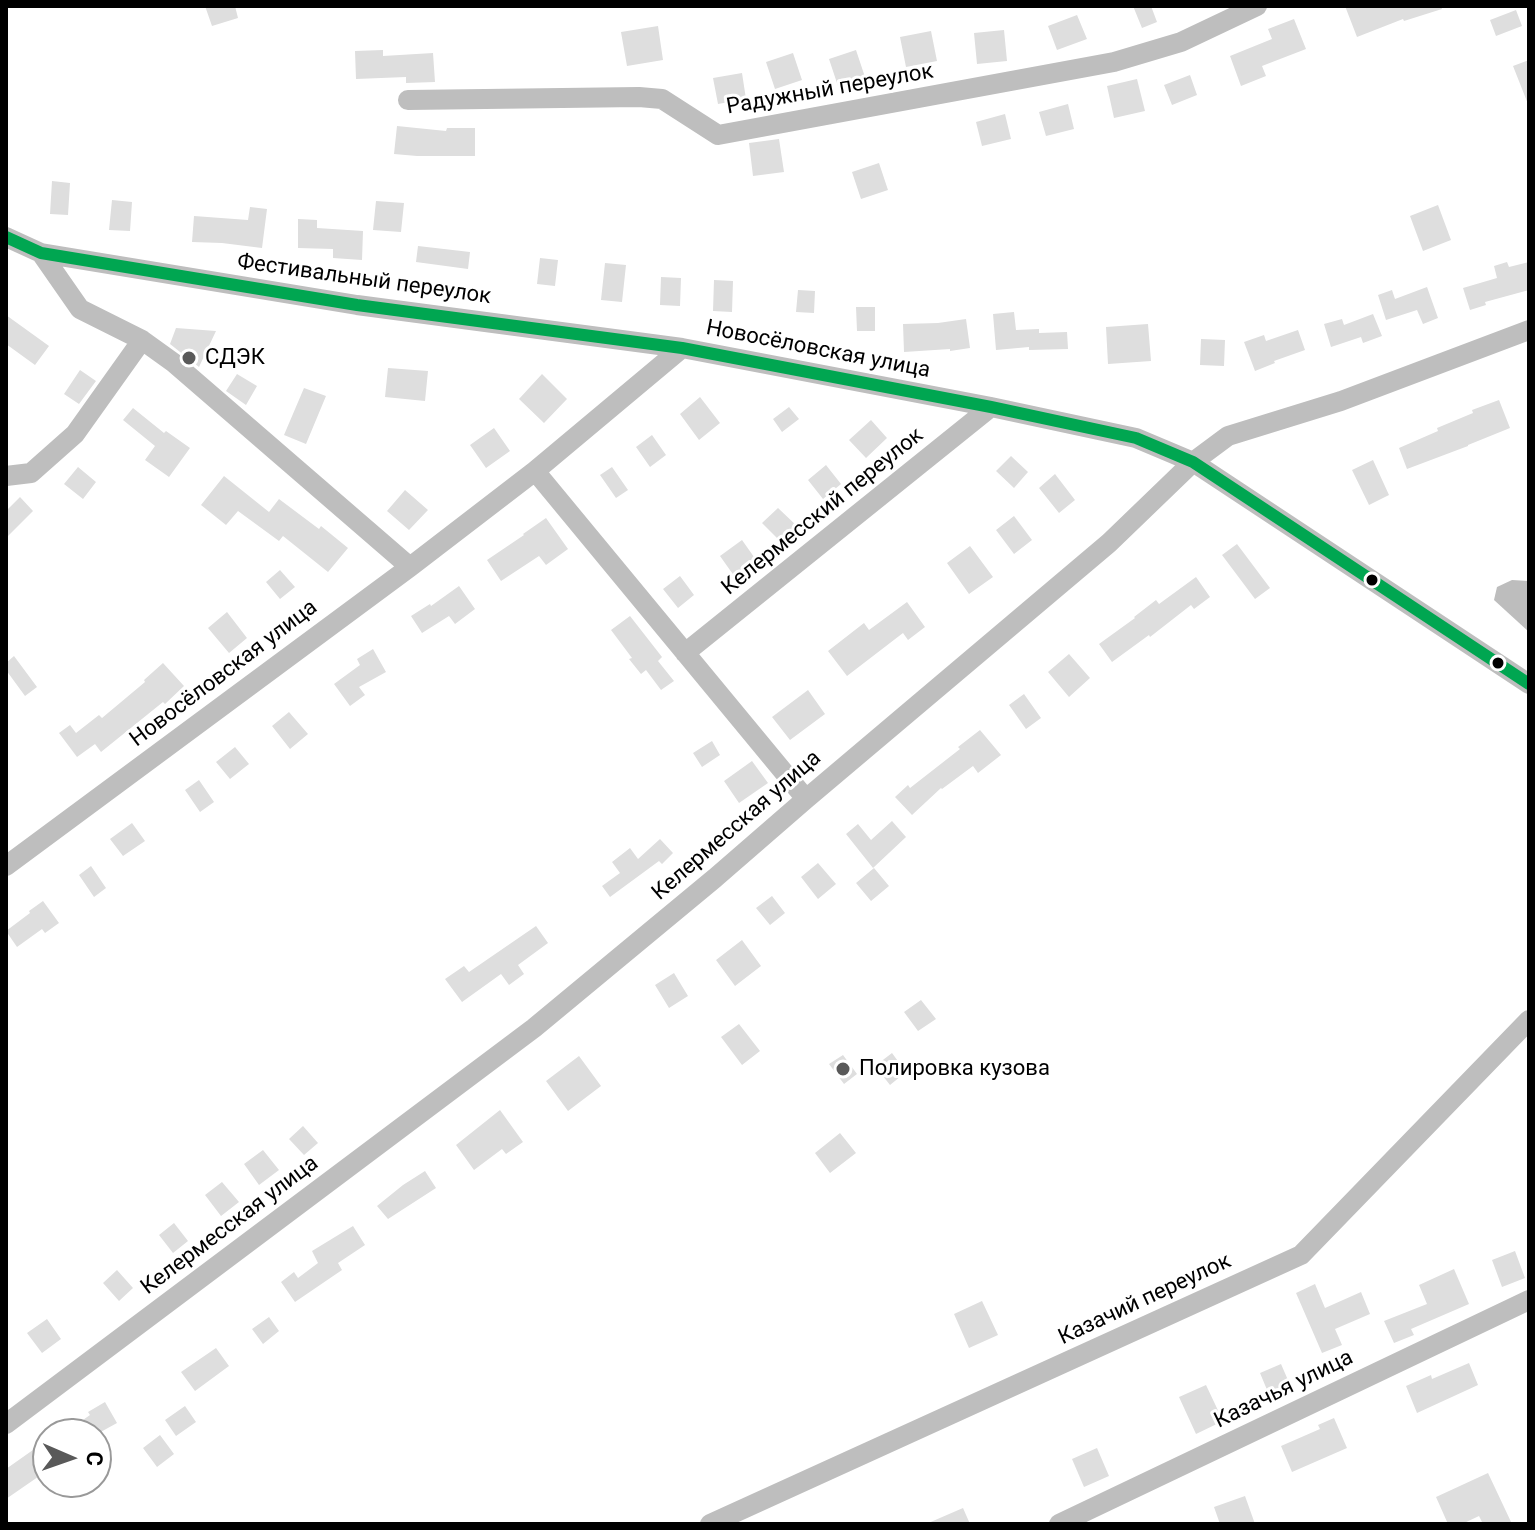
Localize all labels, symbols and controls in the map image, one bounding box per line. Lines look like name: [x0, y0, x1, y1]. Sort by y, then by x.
street label: Радужный переулок: [725, 59, 935, 121]
street label: Фестивальный переулок: [235, 249, 493, 311]
street label: Новосёловская улица: [704, 315, 932, 385]
place label: СДЭК: [205, 345, 265, 371]
marker: СДЭК: [180, 349, 198, 367]
street label: Келермесский переулок: [717, 423, 929, 601]
unlabelled marker: [1364, 572, 1380, 588]
street label: Новосёловская улица: [125, 595, 323, 753]
unlabelled marker: [1490, 655, 1506, 671]
street label: Келермесская улица: [647, 745, 827, 907]
place label: Полировка кузова: [859, 1056, 1050, 1082]
marker: Полировка кузова: [834, 1060, 852, 1078]
street label: Келермесская улица: [136, 1151, 324, 1301]
street label: Казачий переулок: [1054, 1248, 1236, 1352]
street label: Казачья улица: [1210, 1345, 1358, 1435]
north arrow: [32, 1418, 112, 1498]
text: С: [82, 1451, 107, 1466]

